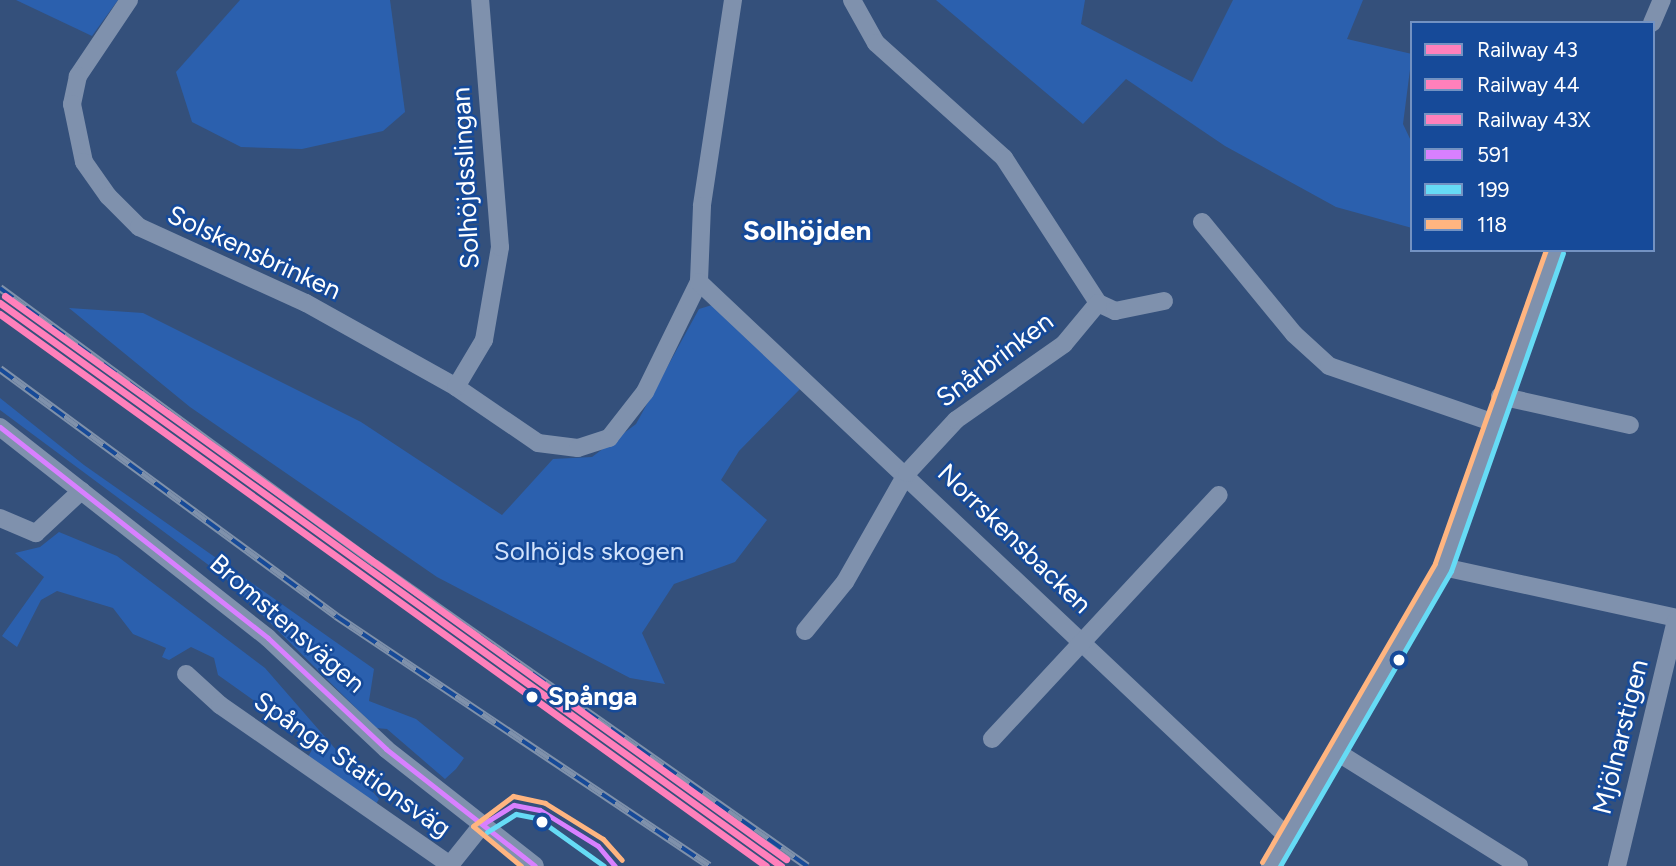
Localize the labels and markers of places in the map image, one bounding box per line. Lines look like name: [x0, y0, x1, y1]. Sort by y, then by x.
unlabelled marker: [1392, 653, 1406, 667]
place label: Spånga: [548, 681, 637, 713]
marker: Spånga: [522, 687, 542, 707]
unlabelled marker: [535, 815, 549, 829]

